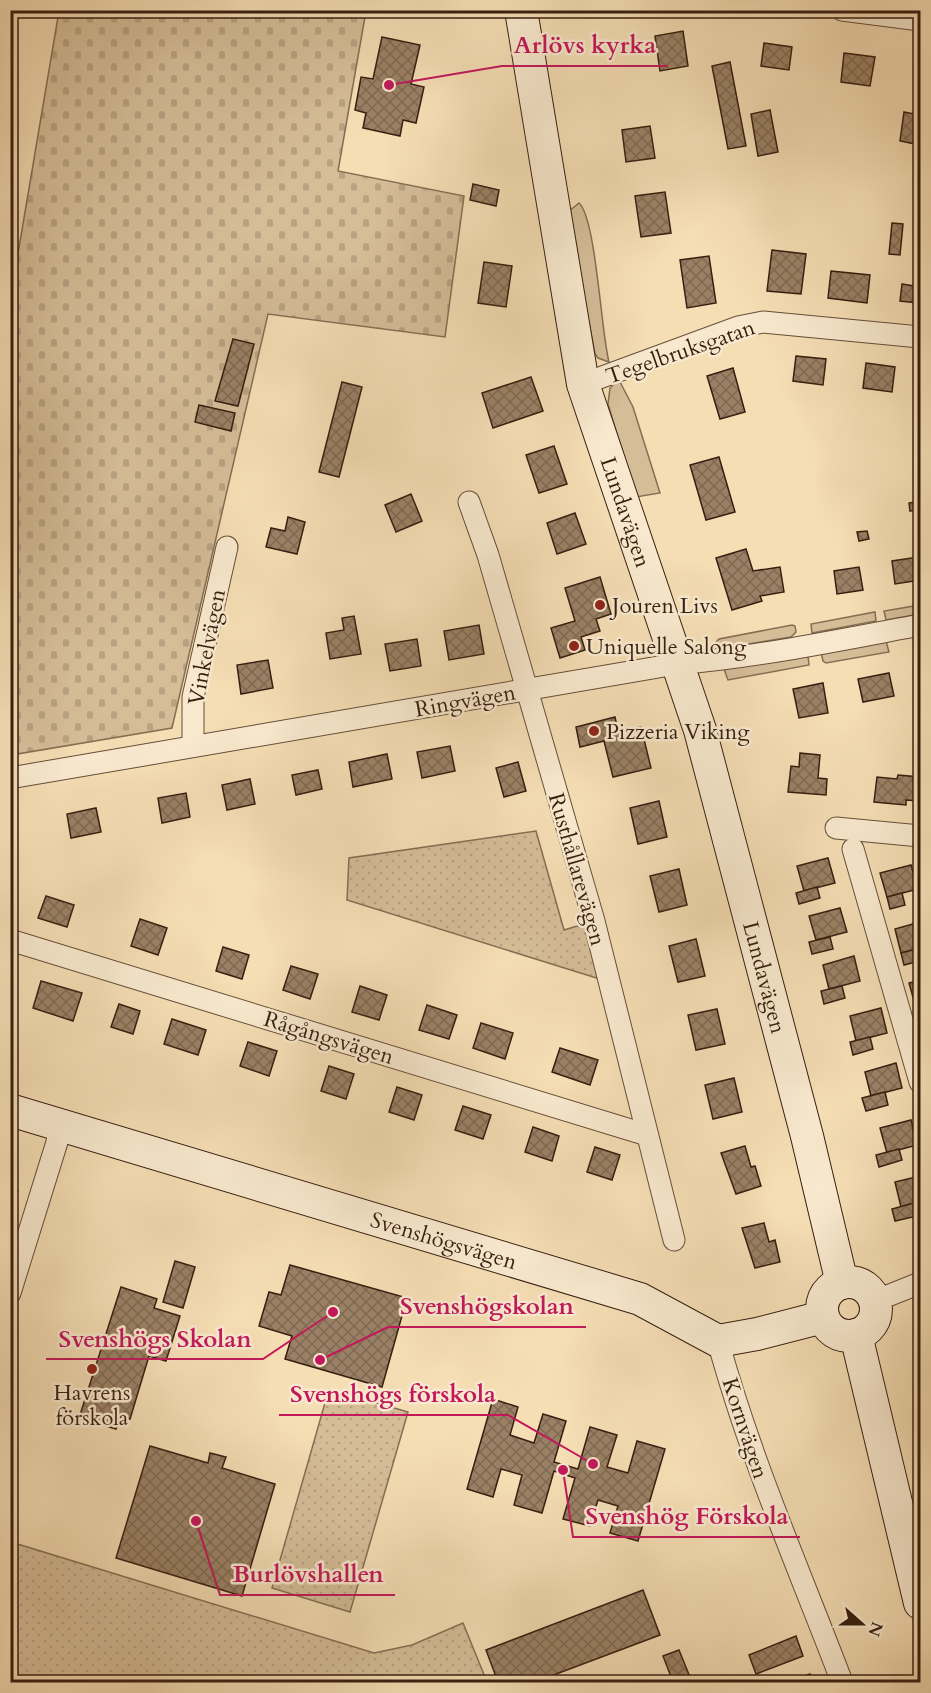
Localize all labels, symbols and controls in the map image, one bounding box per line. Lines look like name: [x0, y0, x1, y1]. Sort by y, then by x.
callout: Arlövs kyrka: [502, 24, 668, 66]
text: Arlövs kyrka: [514, 29, 656, 62]
street label: Tegelbruksgatan: [602, 312, 759, 392]
street label: Lundavägen: [593, 453, 658, 572]
street label: Vinkelvägen: [181, 586, 233, 708]
place label: Jouren Livs: [609, 591, 718, 621]
marker: Jouren Livs: [593, 598, 607, 612]
place label: Uniquelle Salong: [586, 632, 747, 662]
marker: Uniquelle Salong: [567, 639, 581, 653]
street label: Ringvägen: [412, 677, 518, 725]
place label: Pizzeria Viking: [606, 717, 750, 747]
marker: Pizzeria Viking: [587, 724, 601, 738]
street label: Rusthållarevägen: [541, 789, 613, 950]
street label: Lundavägen: [735, 918, 793, 1037]
street label: Rågångsvägen: [260, 1004, 398, 1072]
street label: Svenshögsvägen: [367, 1205, 521, 1277]
callout: Svenshögskolan: [388, 1285, 586, 1327]
text: Svenshögskolan: [400, 1290, 575, 1323]
callout: Svenshögs Skolan: [46, 1317, 263, 1359]
text: Svenshögs Skolan: [58, 1323, 252, 1356]
marker: Havrens förskola: [85, 1362, 99, 1376]
callout: Svenshögs förskola: [279, 1373, 508, 1415]
street label: Kornvägen: [715, 1374, 776, 1483]
place label: Havrens förskola: [54, 1378, 130, 1433]
text: Svenshögs förskola: [290, 1378, 496, 1411]
callout: Svenshög Förskola: [573, 1495, 800, 1537]
text: Svenshög Förskola: [586, 1500, 789, 1533]
callout: Burlövshallen: [220, 1553, 395, 1595]
text: Burlövshallen: [232, 1558, 384, 1591]
north arrow: [832, 1594, 892, 1654]
text: N: [862, 1619, 888, 1640]

